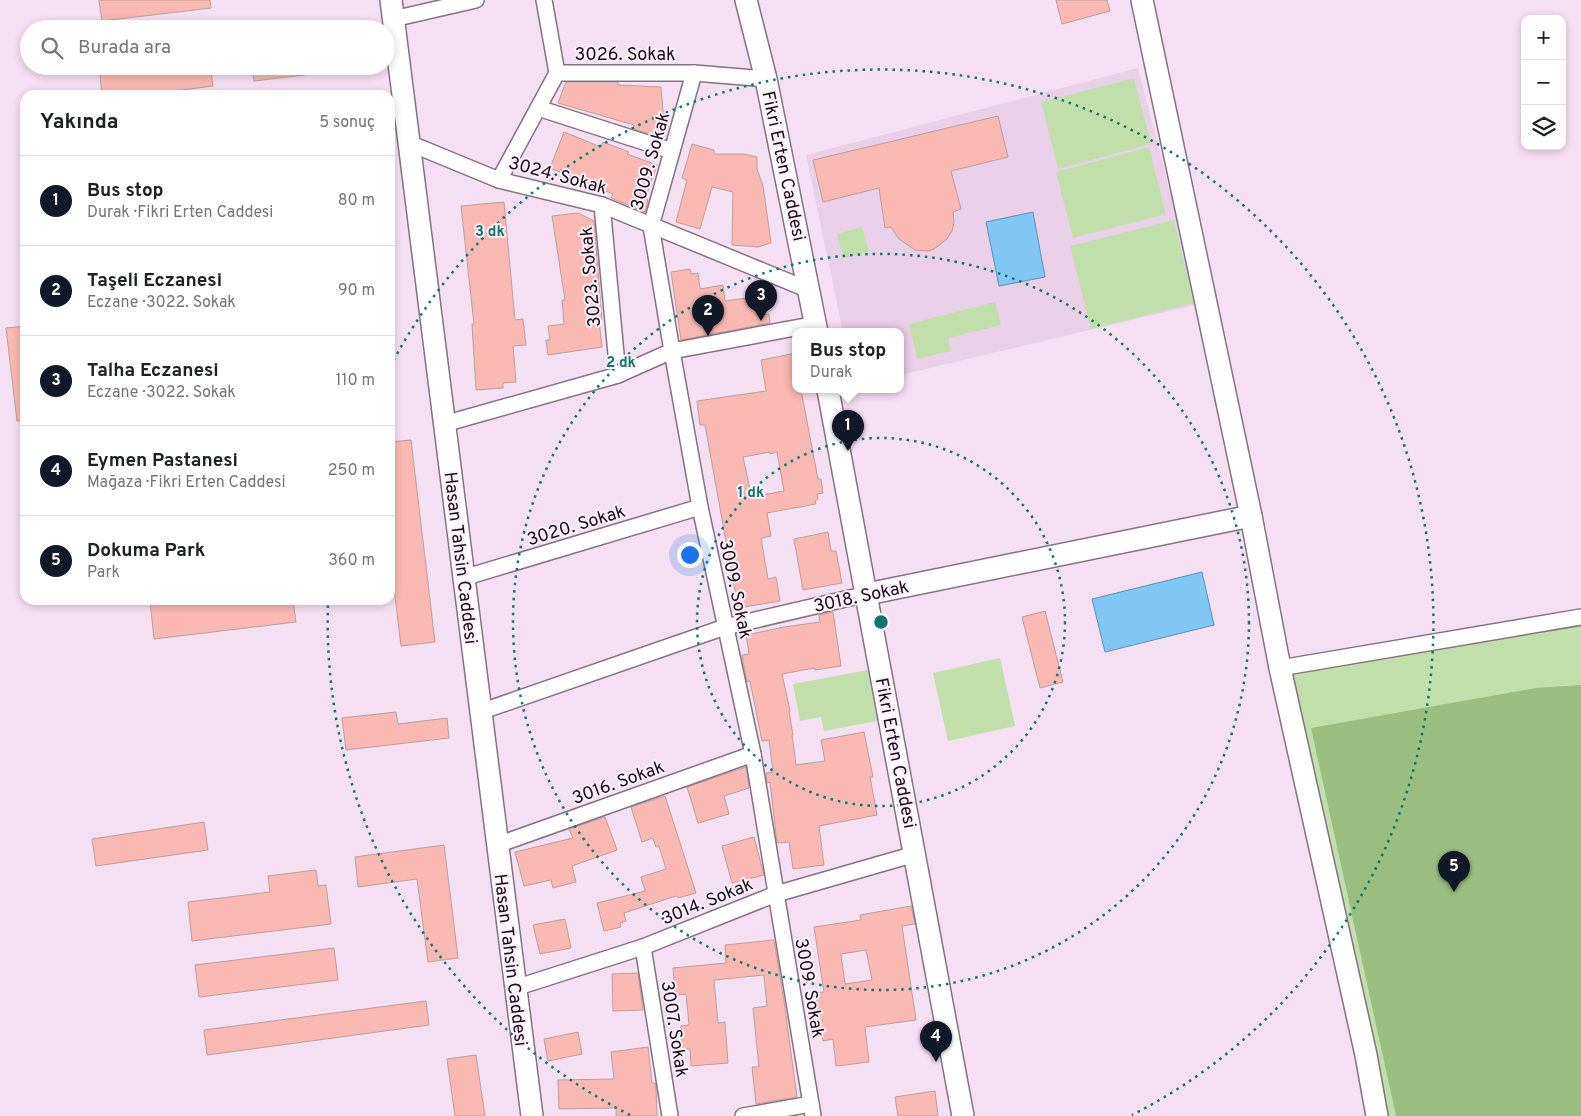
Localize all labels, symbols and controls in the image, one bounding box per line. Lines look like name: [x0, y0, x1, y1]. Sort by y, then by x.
map controls: [1521, 15, 1566, 150]
button: +: [1521, 15, 1566, 60]
search box: [20, 20, 395, 75]
icon: search: [38, 34, 66, 62]
text: Burada ara: [78, 36, 171, 60]
street label: 3026. Sokak: [575, 44, 675, 67]
button: −: [1521, 60, 1566, 105]
street label: Fikri Erten Caddesi: [755, 89, 810, 244]
button: layers: [1521, 105, 1566, 150]
text: Yakında: [40, 109, 119, 136]
street label: 3009. Sokak: [626, 110, 676, 213]
text: 5 sonuç: [319, 113, 375, 133]
street label: 3024. Sokak: [506, 152, 609, 201]
text: Bus stop: [87, 179, 163, 203]
text: 1: [53, 191, 59, 211]
text: 80 m: [338, 191, 375, 211]
text: Durak · Fikri Erten Caddesi: [87, 203, 273, 223]
text: 3 dk: [475, 223, 505, 242]
street label: 3023. Sokak: [576, 226, 607, 328]
text: Taşeli Eczanesi: [87, 269, 222, 293]
pin: 3: [745, 280, 777, 321]
text: 2: [51, 281, 61, 301]
text: 90 m: [338, 281, 375, 301]
text: Eczane · 3022. Sokak: [87, 293, 236, 313]
pin: 2: [692, 295, 724, 336]
popup: [792, 328, 904, 393]
text: Bus stop: [810, 339, 886, 363]
text: 2 dk: [606, 354, 636, 373]
text: Talha Eczanesi: [87, 359, 219, 383]
text: Durak: [810, 363, 853, 383]
text: 3: [51, 371, 61, 391]
text: 110 m: [335, 371, 375, 391]
text: Eczane · 3022. Sokak: [87, 383, 236, 403]
pin: 1: [832, 410, 864, 451]
text: Eymen Pastanesi: [87, 449, 238, 473]
text: 4: [51, 461, 61, 481]
text: 250 m: [328, 461, 375, 481]
street label: Hasan Tahsin Caddesi: [438, 471, 482, 646]
text: Mağaza · Fikri Erten Caddesi: [87, 473, 286, 493]
text: 1 dk: [738, 484, 764, 503]
street label: 3020. Sokak: [524, 501, 628, 552]
street label: 3009. Sokak: [713, 537, 756, 641]
text: Dokuma Park: [87, 539, 205, 563]
your location: [677, 542, 703, 568]
text: 5: [51, 551, 61, 571]
text: 360 m: [328, 551, 375, 571]
text: Park: [87, 563, 120, 583]
street label: 3018. Sokak: [812, 576, 911, 619]
centre of rings: [872, 613, 890, 631]
street label: Fikri Erten Caddesi: [869, 676, 920, 831]
street label: 3016. Sokak: [569, 756, 668, 811]
pin: 5: [1438, 851, 1470, 892]
street label: Hasan Tahsin Caddesi: [488, 873, 532, 1048]
street label: 3014. Sokak: [658, 874, 757, 931]
street label: 3009. Sokak: [788, 936, 829, 1040]
street label: 3007. Sokak: [655, 979, 693, 1079]
pin: 4: [920, 1021, 952, 1062]

